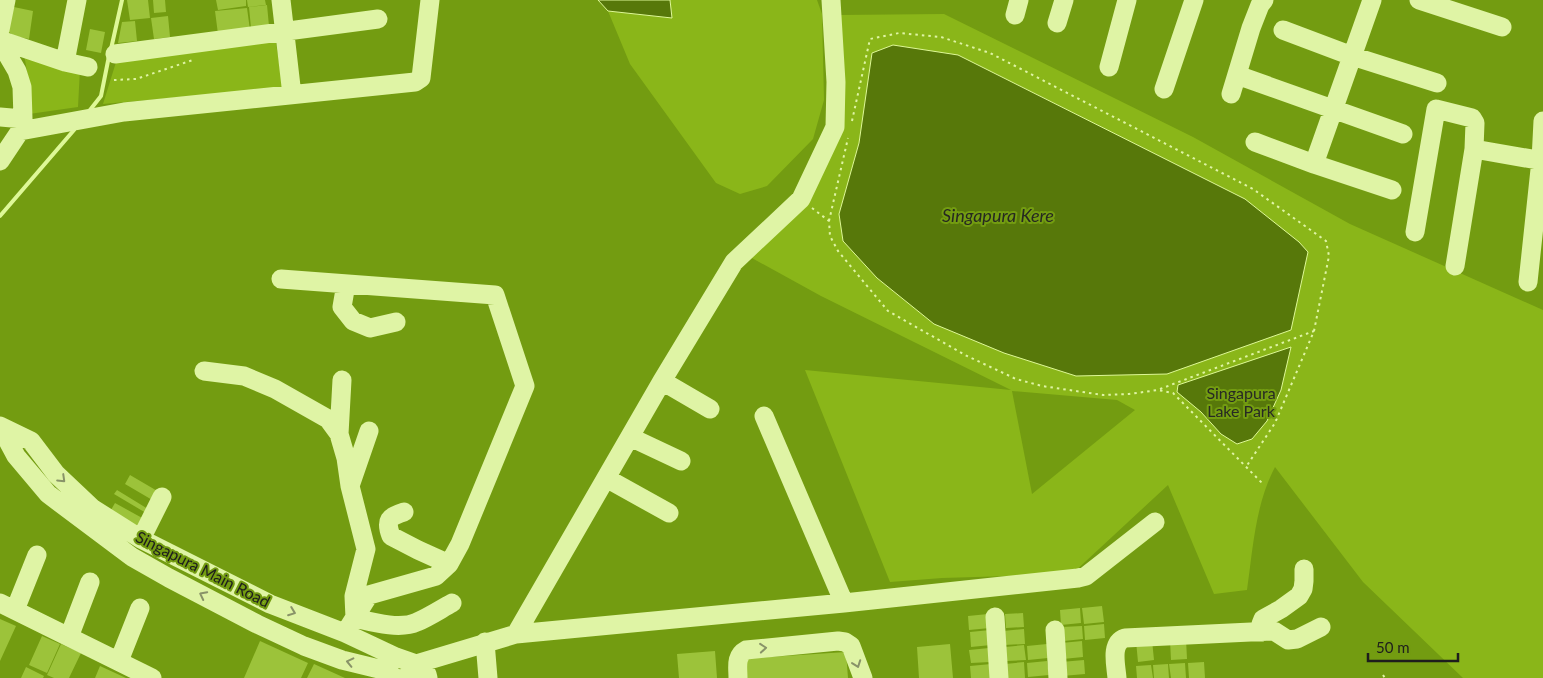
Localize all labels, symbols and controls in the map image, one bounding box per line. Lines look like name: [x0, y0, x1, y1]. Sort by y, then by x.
water label: Singapura Kere: [942, 204, 1054, 226]
park label: Singapura Lake Park: [1206, 383, 1276, 420]
one-way arrow: [56, 473, 65, 482]
street label: Singapura Main Road: [133, 526, 274, 611]
one-way arrow: [199, 591, 208, 601]
one-way arrow: [287, 606, 295, 616]
scale bar: [1368, 630, 1458, 662]
text: 50 m: [1376, 638, 1410, 656]
one-way arrow: [759, 643, 767, 654]
one-way arrow: [346, 657, 355, 668]
one-way arrow: [851, 659, 861, 668]

